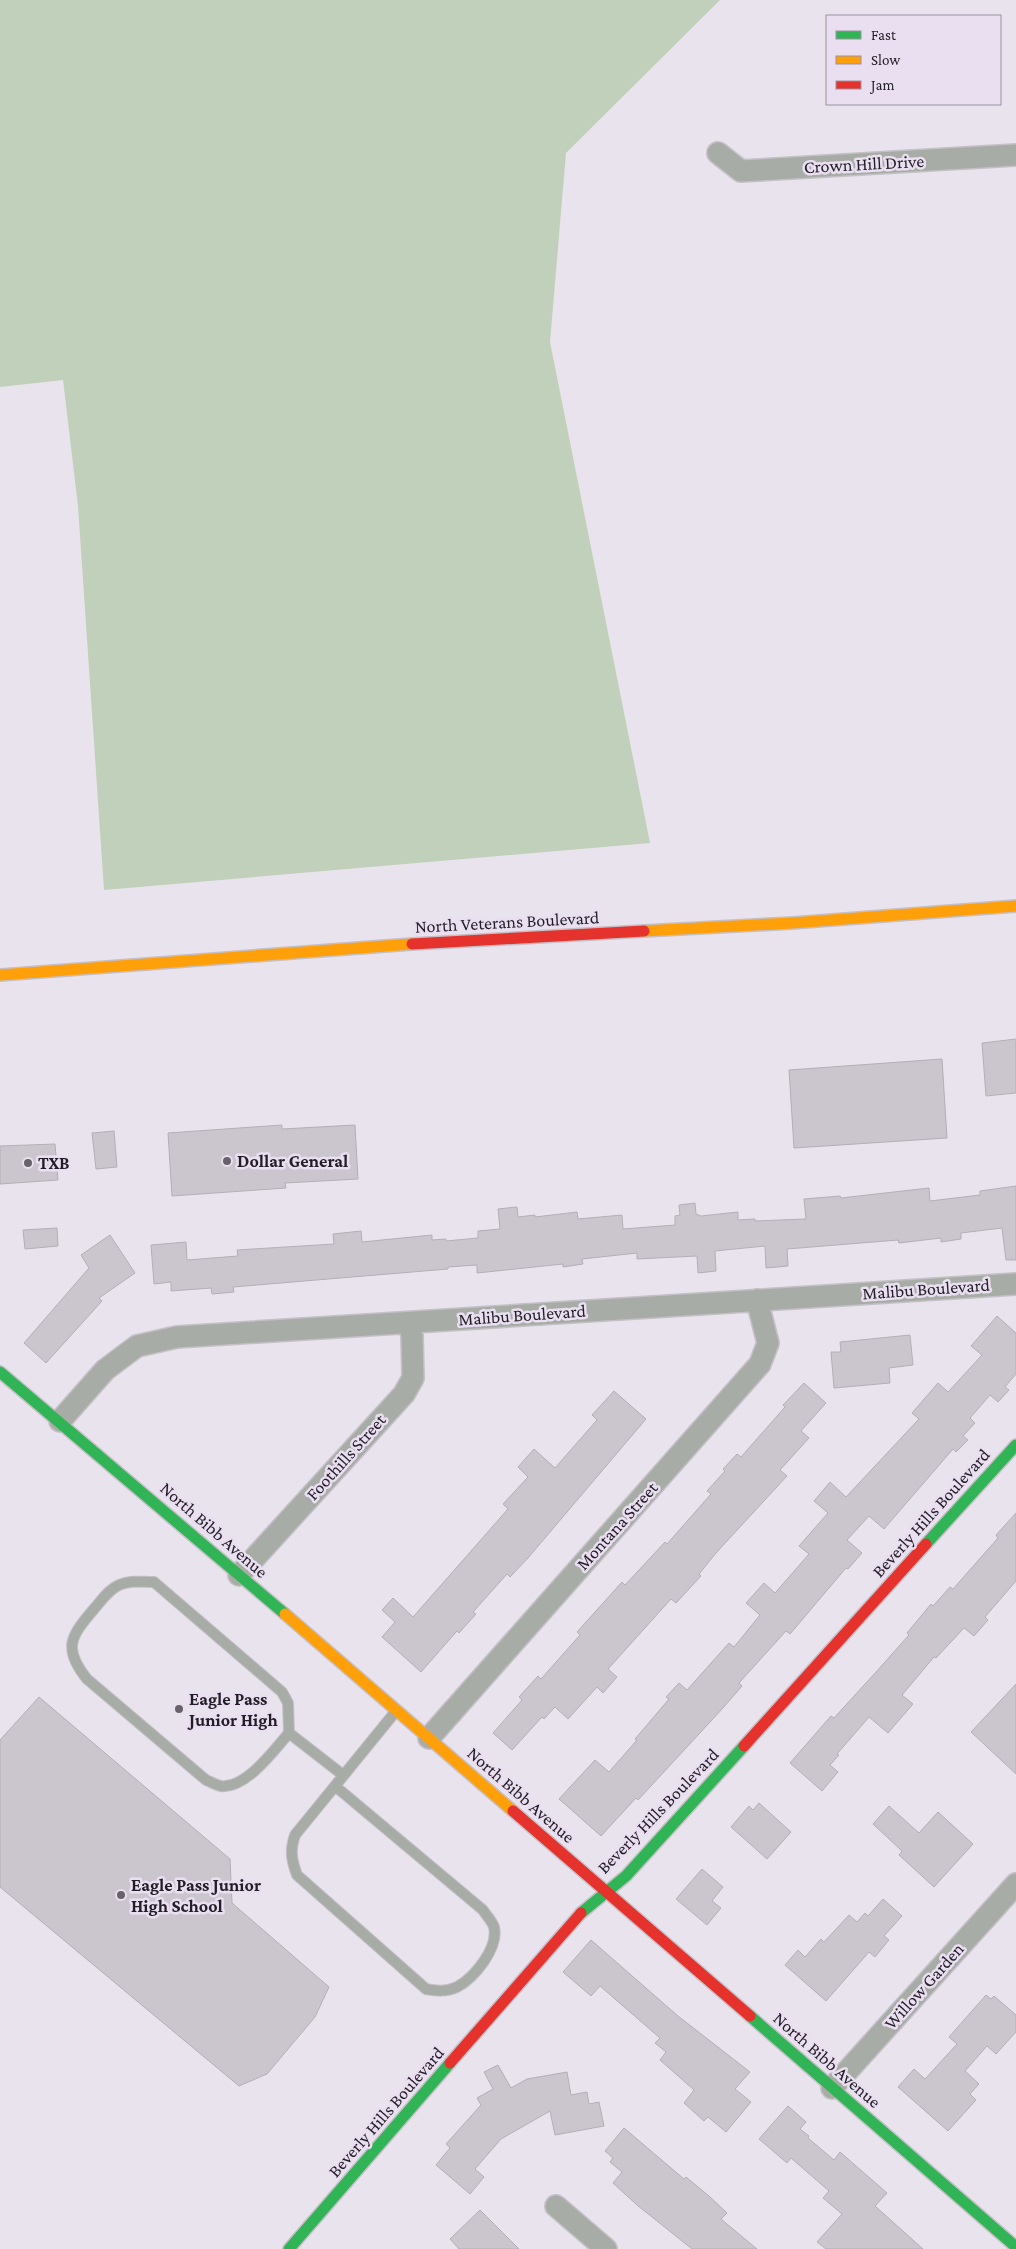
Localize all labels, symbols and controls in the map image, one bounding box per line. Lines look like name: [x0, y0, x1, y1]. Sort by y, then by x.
legend: [826, 15, 1001, 105]
text: Fast: [871, 27, 897, 43]
text: Slow: [871, 52, 901, 68]
text: Jam: [869, 77, 894, 94]
street label: Crown Hill Drive: [803, 151, 925, 177]
street label: North Veterans Boulevard: [414, 907, 600, 937]
place label: Dollar General: [237, 1151, 348, 1171]
place label: TXB: [38, 1153, 70, 1173]
marker: Dollar General: [221, 1155, 233, 1167]
marker: TXB: [22, 1157, 34, 1169]
street label: Malibu Boulevard: [862, 1275, 991, 1303]
street label: Malibu Boulevard: [458, 1301, 587, 1329]
street label: Foothills Street: [302, 1409, 391, 1504]
street label: Beverly Hills Boulevard: [868, 1444, 994, 1581]
street label: Montana Street: [572, 1477, 662, 1574]
street label: North Bibb Avenue: [156, 1478, 272, 1582]
place label: Eagle Pass Junior High: [187, 1689, 278, 1730]
marker: Eagle Pass Junior High: [173, 1703, 185, 1715]
street label: North Bibb Avenue: [463, 1743, 579, 1847]
street label: Beverly Hills Boulevard: [593, 1744, 723, 1878]
place label: Eagle Pass Junior High School: [131, 1875, 261, 1916]
marker: Eagle Pass Junior High School: [115, 1889, 127, 1901]
street label: Willow Garden: [880, 1939, 968, 2033]
street label: North Bibb Avenue: [769, 2008, 885, 2112]
street label: Beverly Hills Boulevard: [324, 2042, 448, 2181]

